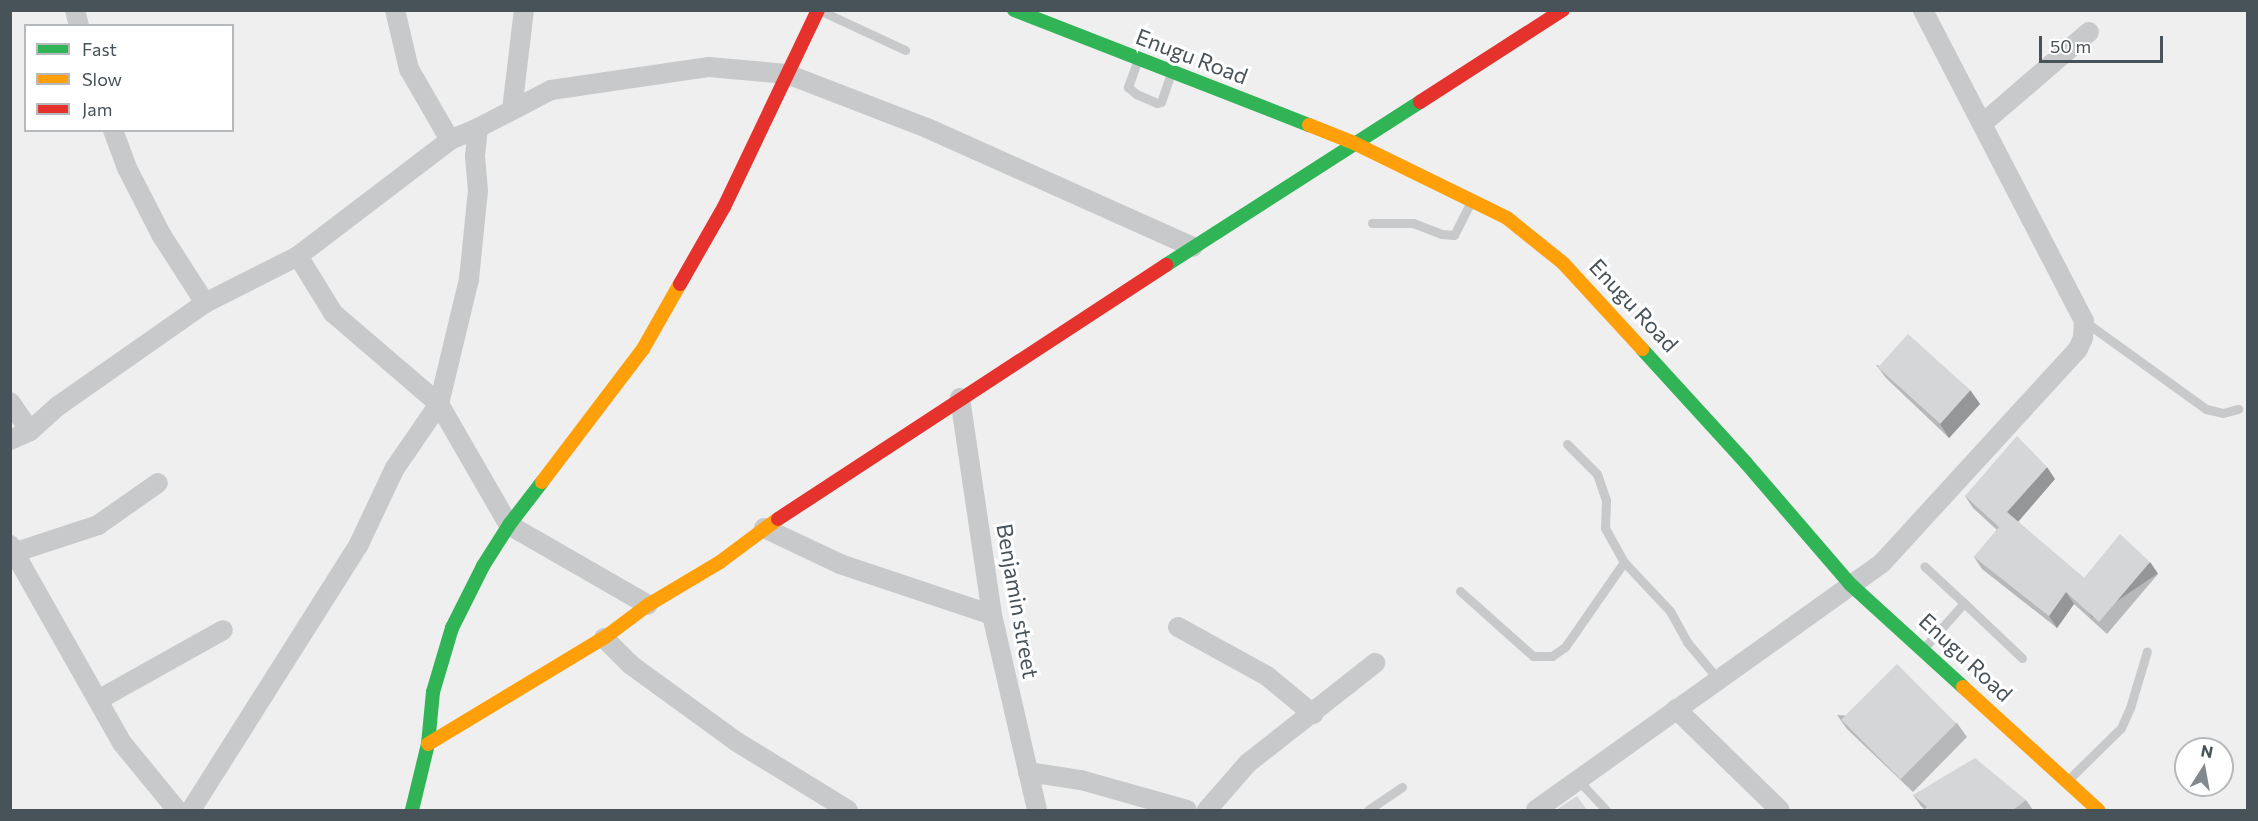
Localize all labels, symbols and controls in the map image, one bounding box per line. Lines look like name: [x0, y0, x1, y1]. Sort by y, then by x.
street label: Enugu Road: [1132, 23, 1252, 89]
legend: [24, 24, 234, 132]
scale bar: [2042, 24, 2166, 62]
text: 50 m: [2050, 35, 2091, 57]
text: Fast: [82, 38, 117, 60]
text: Slow: [82, 68, 122, 90]
text: Jam: [82, 98, 112, 120]
street label: Enugu Road: [1584, 253, 1684, 357]
street label: Benjamin street: [991, 522, 1045, 680]
street label: Enugu Road: [1914, 607, 2018, 707]
north arrow: [2174, 737, 2234, 797]
text: N: [2199, 740, 2215, 761]

